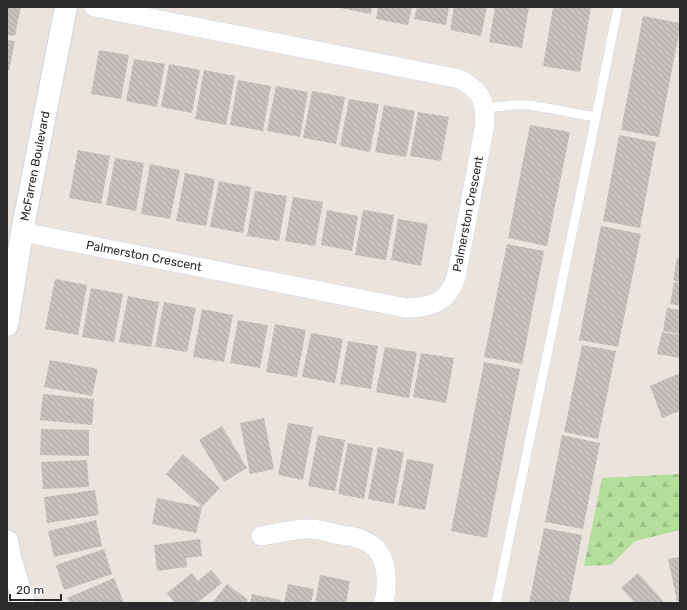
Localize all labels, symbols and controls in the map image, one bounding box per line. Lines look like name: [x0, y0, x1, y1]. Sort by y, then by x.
street label: McFarren Boulevard: [17, 110, 53, 222]
street label: Palmerston Crescent: [450, 155, 486, 273]
street label: Palmerston Crescent: [85, 238, 203, 274]
scale bar: [10, 576, 61, 602]
text: 20 m: [16, 583, 44, 597]

